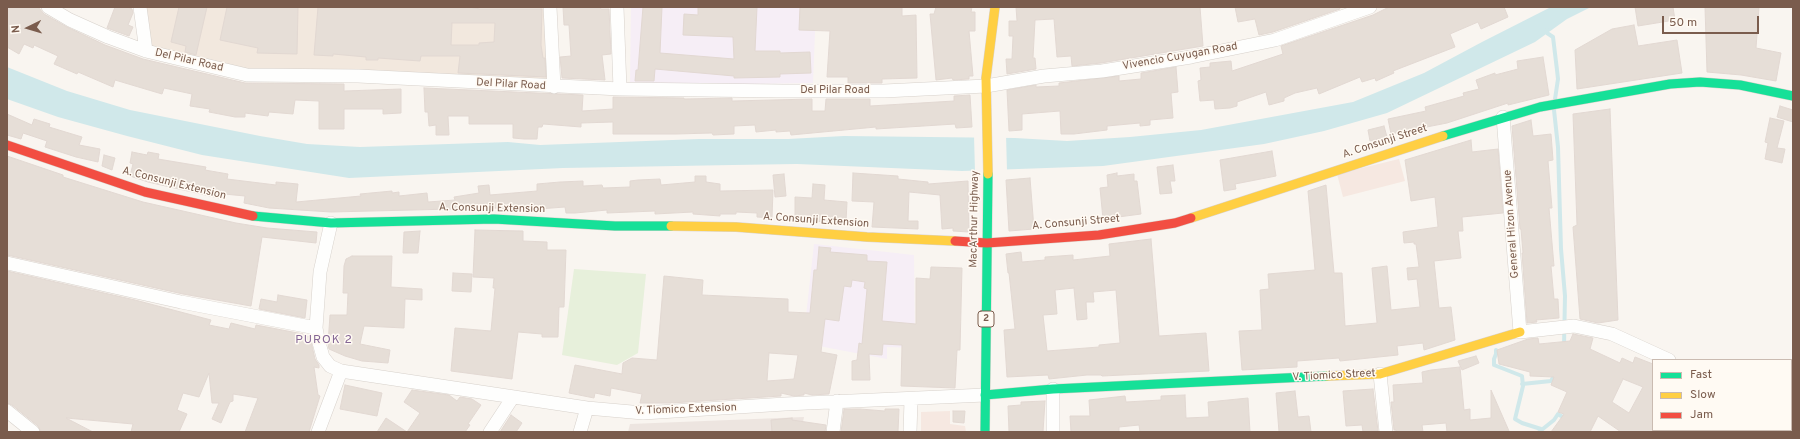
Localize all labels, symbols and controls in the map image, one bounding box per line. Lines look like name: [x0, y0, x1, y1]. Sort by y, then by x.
north arrow: [8, 8, 48, 48]
scale bar: [1664, 8, 1761, 34]
text: 50 m: [1669, 15, 1697, 31]
text: N: [9, 24, 23, 34]
street label: Vivencio Cuyugan Road: [1121, 40, 1239, 74]
street label: Del Pilar Road: [154, 47, 224, 75]
street label: Del Pilar Road: [476, 77, 546, 93]
street label: Del Pilar Road: [800, 84, 870, 98]
street label: A. Consunji Street: [1341, 122, 1429, 162]
street label: A. Consunji Extension: [121, 165, 227, 203]
street label: General Hizon Avenue: [1502, 169, 1522, 279]
street label: MacArthur Highway: [968, 170, 982, 268]
street label: A. Consunji Extension: [439, 201, 545, 217]
street label: A. Consunji Extension: [762, 211, 870, 231]
street label: A. Consunji Street: [1031, 213, 1121, 233]
road number: 2: [978, 311, 994, 327]
district label: PUROK 2: [295, 334, 353, 348]
legend: [1652, 359, 1792, 431]
street label: V. Tiomico Street: [1292, 367, 1376, 385]
text: Fast: [1690, 367, 1712, 383]
text: Slow: [1690, 387, 1716, 403]
street label: V. Tiomico Extension: [635, 402, 737, 418]
text: Jam: [1690, 407, 1713, 423]

